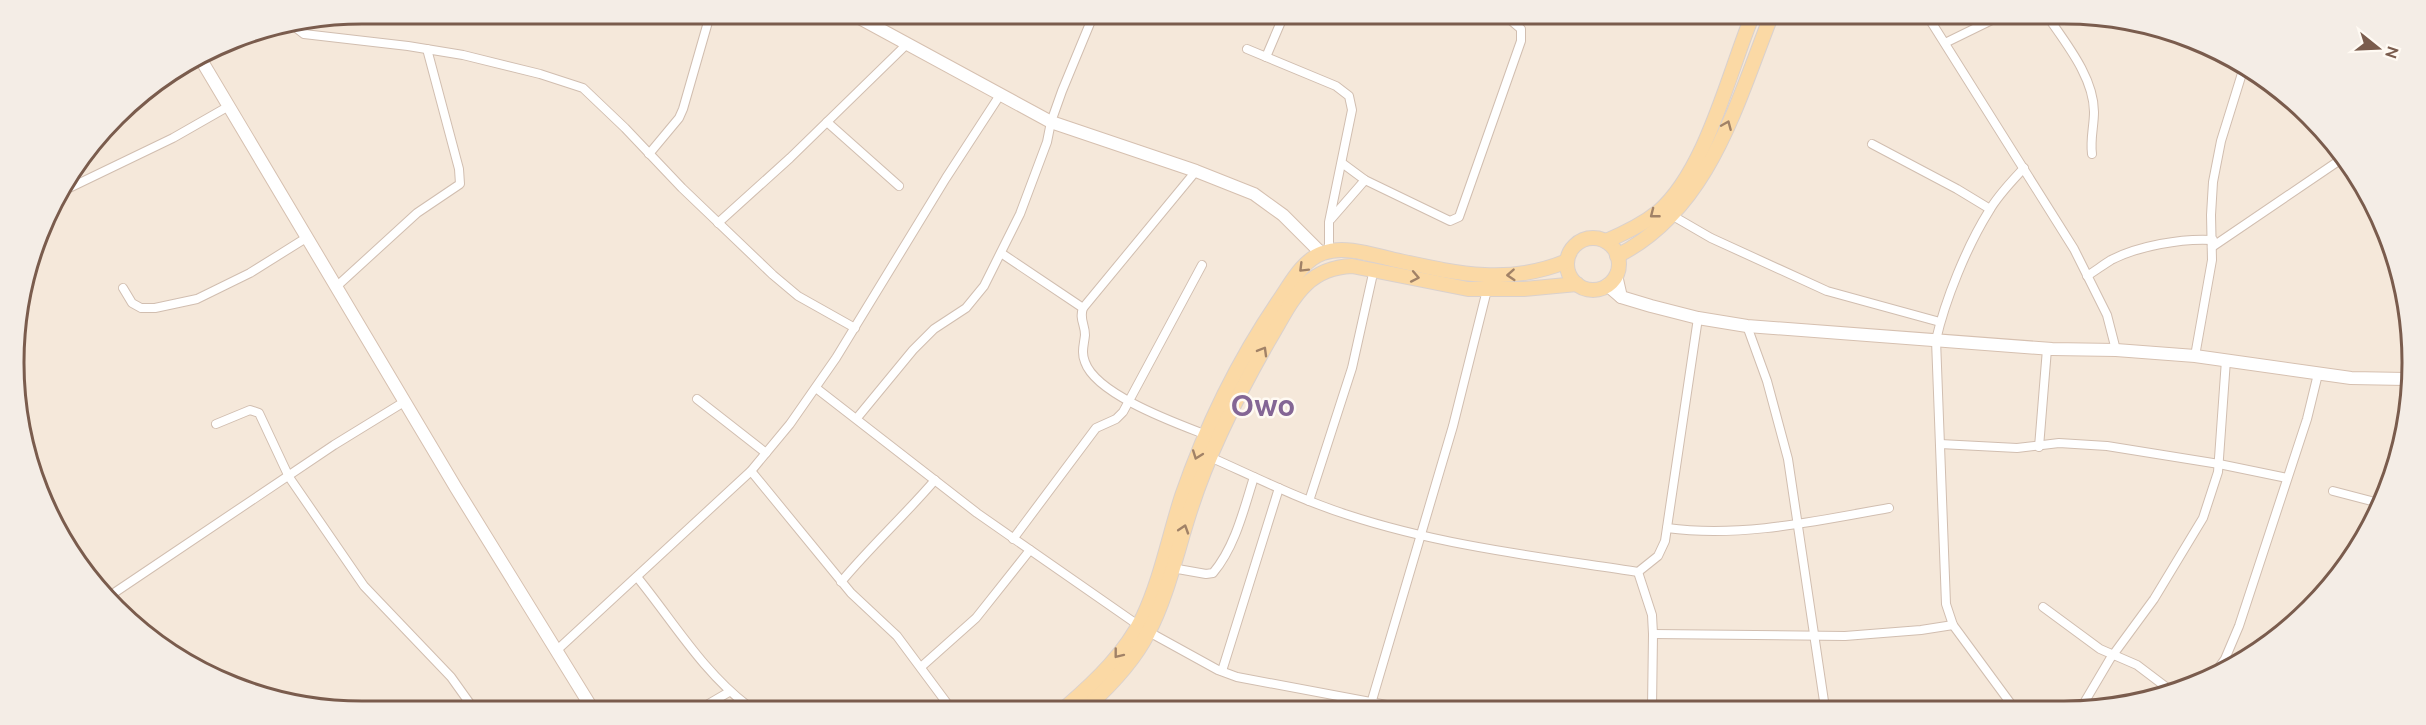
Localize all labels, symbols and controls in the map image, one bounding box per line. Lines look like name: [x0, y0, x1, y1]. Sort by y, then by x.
north arrow: [2348, 18, 2408, 78]
text: N: [2382, 44, 2403, 61]
one-way arrow: [1720, 120, 1732, 131]
one-way arrow: [1650, 207, 1661, 218]
one-way arrow: [1300, 261, 1311, 272]
one-way arrow: [1507, 269, 1516, 282]
one-way arrow: [1410, 270, 1420, 283]
one-way arrow: [1256, 347, 1267, 357]
district label: Owo: [1231, 388, 1295, 422]
one-way arrow: [1191, 449, 1204, 460]
one-way arrow: [1177, 524, 1189, 535]
one-way arrow: [1114, 648, 1125, 659]

